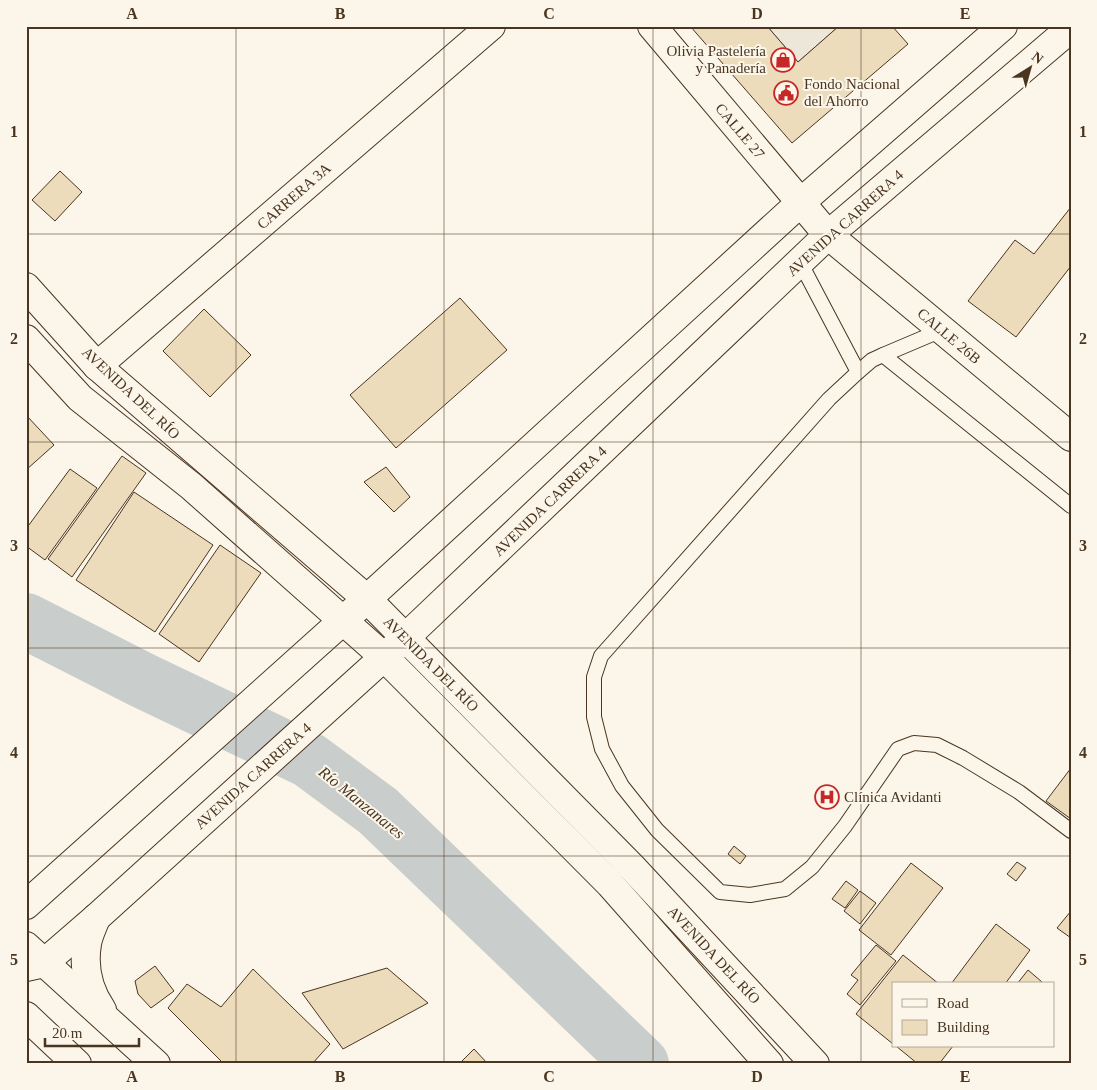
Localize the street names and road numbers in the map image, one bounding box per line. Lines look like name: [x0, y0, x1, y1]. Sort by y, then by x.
street label: CALLE 27: [712, 100, 768, 162]
street label: CARRERA 3A: [254, 160, 334, 232]
street label: AVENIDA CARRERA 4: [784, 166, 907, 279]
street label: CALLE 26B: [914, 305, 984, 367]
street label: AVENIDA DEL RÍO: [79, 344, 183, 442]
street label: AVENIDA CARRERA 4: [490, 443, 610, 559]
street label: AVENIDA DEL RÍO: [380, 613, 482, 715]
street label: AVENIDA CARRERA 4: [192, 719, 315, 832]
street label: AVENIDA DEL RÍO: [665, 903, 763, 1007]

